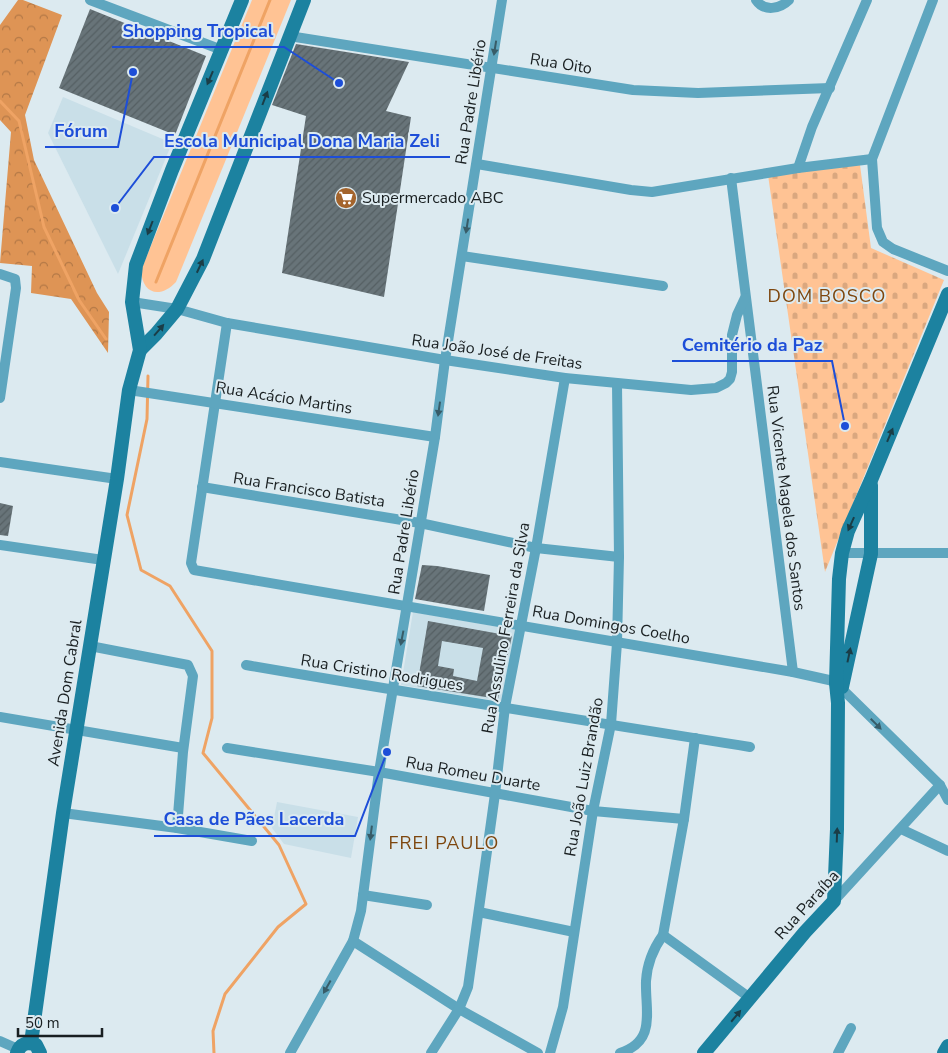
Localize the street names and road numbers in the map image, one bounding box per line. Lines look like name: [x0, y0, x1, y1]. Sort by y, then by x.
street label: Rua Padre Libério: [450, 38, 492, 166]
street label: Rua Oito: [528, 48, 594, 80]
street label: Rua João José de Freitas: [410, 329, 584, 375]
street label: Rua Acácio Martins: [214, 376, 354, 420]
street label: Rua Vicente Magela dos Santos: [761, 384, 811, 612]
street label: Rua Francisco Batista: [231, 467, 387, 513]
street label: Rua Padre Libério: [383, 468, 425, 596]
street label: Rua Assulino Ferreira da Silva: [477, 521, 535, 735]
street label: Rua Domingos Coelho: [530, 600, 692, 650]
street label: Avenida Dom Cabral: [43, 618, 88, 768]
street label: Rua Cristino Rodrigues: [299, 649, 465, 697]
street label: Rua João Luiz Brandão: [559, 696, 609, 858]
street label: Rua Romeu Duarte: [404, 751, 542, 797]
street label: Rua Paraíba: [770, 866, 844, 944]

